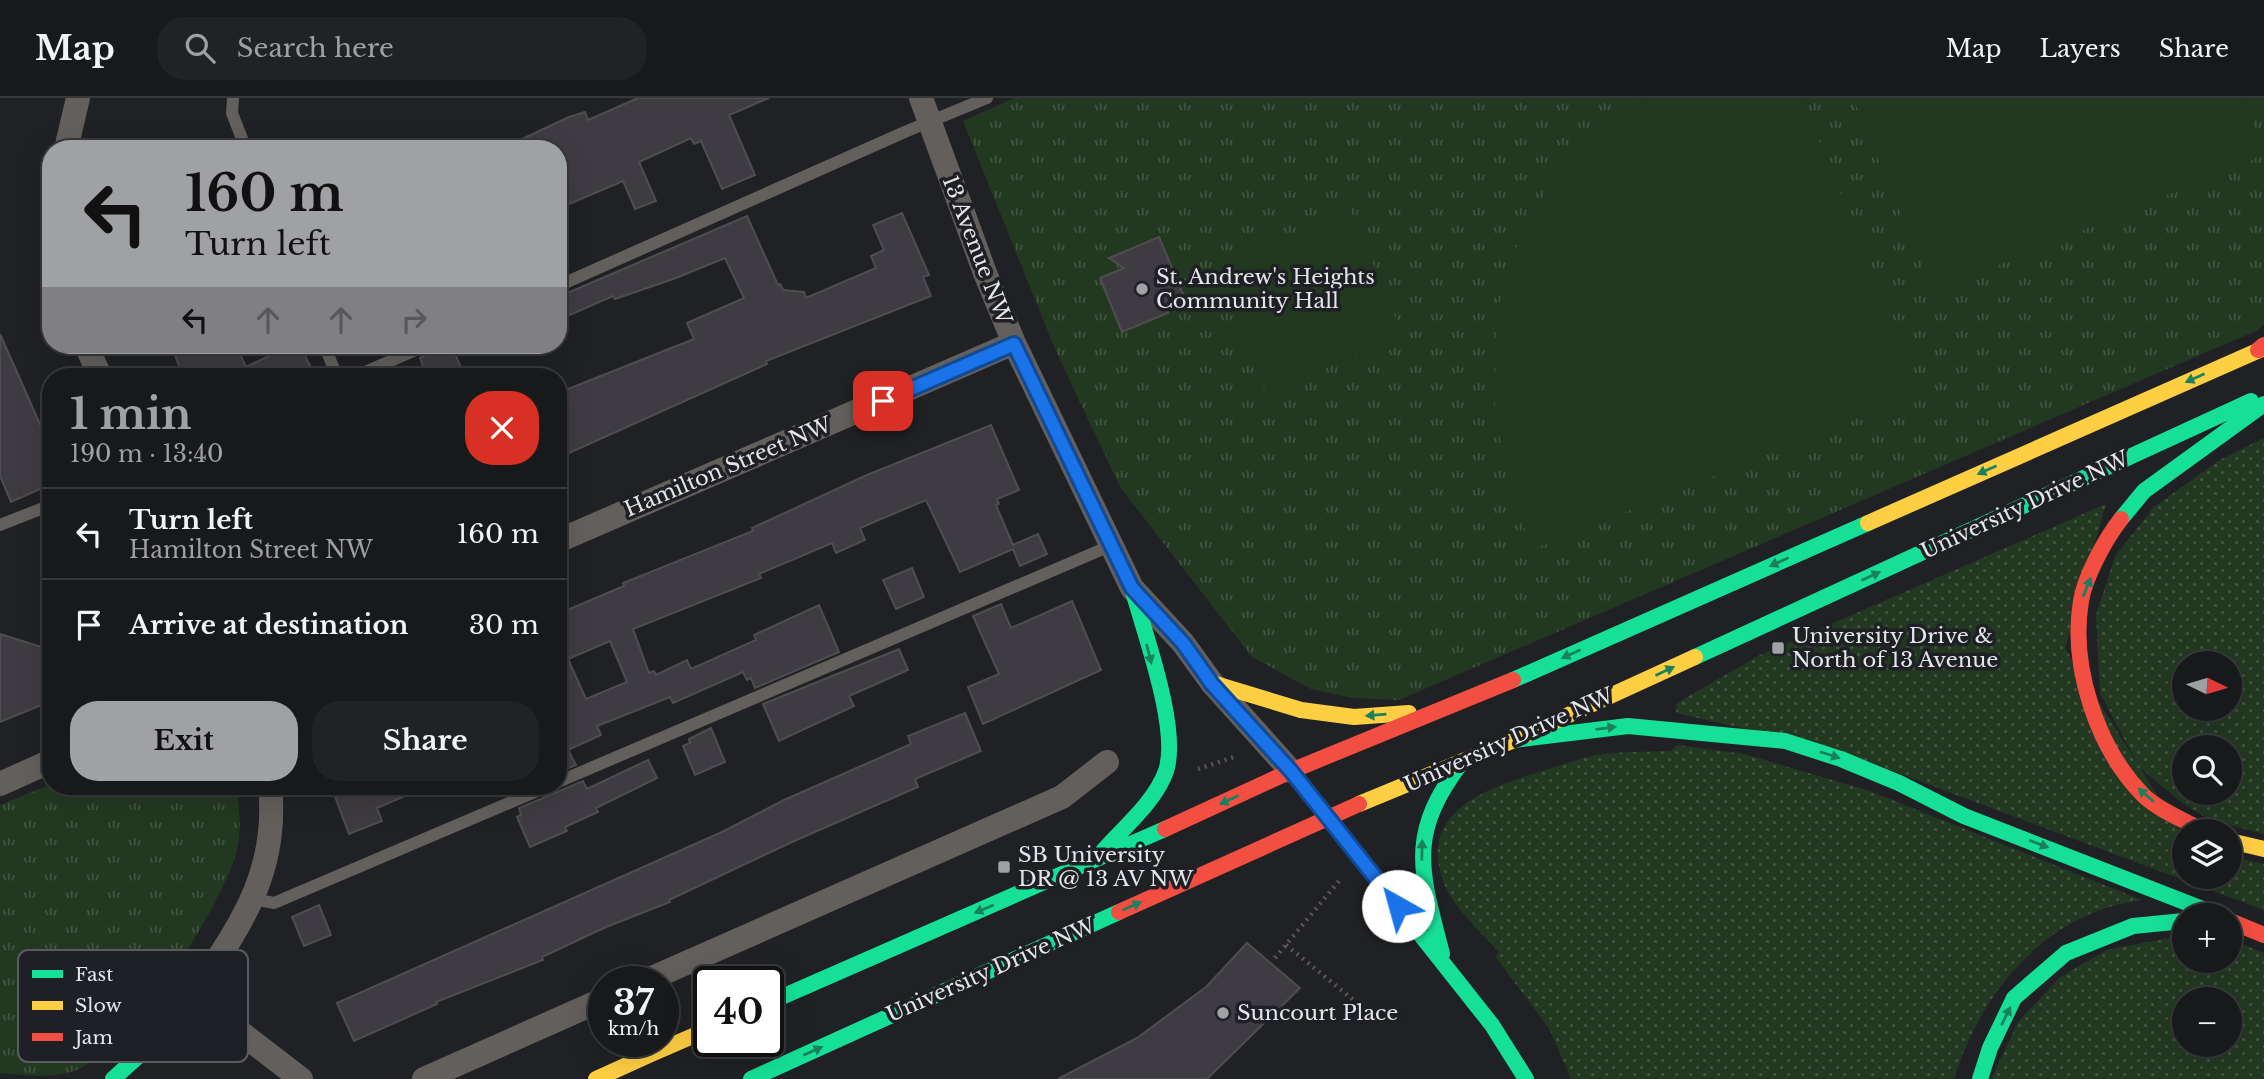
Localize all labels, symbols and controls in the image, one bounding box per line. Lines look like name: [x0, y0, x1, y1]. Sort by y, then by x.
search box: [157, 17, 647, 80]
text: Map: [35, 28, 115, 69]
icon: search: [181, 29, 219, 67]
text: Search here: [237, 32, 394, 64]
text: Map: [1946, 34, 2002, 63]
text: Layers: [2040, 34, 2121, 63]
text: Share: [2159, 34, 2229, 63]
text: 160 m: [185, 163, 344, 224]
icon: left: [70, 168, 161, 259]
street label: 13 Avenue NW: [937, 172, 1017, 328]
text: Turn left: [185, 224, 331, 264]
place label: St. Andrew's Heights Community Hall: [1156, 264, 1375, 314]
marker: St. Andrew's Heights Community Hall: [1134, 281, 1150, 297]
icon: left: [176, 301, 214, 339]
icon: ahead: [249, 301, 287, 339]
icon: ahead: [322, 301, 360, 339]
icon: right: [395, 301, 433, 339]
pin: [853, 371, 913, 431]
one-way arrow: [2185, 373, 2206, 384]
icon: arrive: [864, 382, 902, 420]
text: 1 min: [70, 388, 192, 440]
button: close: [465, 391, 539, 465]
street label: Hamilton Street NW: [620, 411, 836, 522]
text: 190 m · 13:40: [70, 440, 223, 468]
street label: University Drive NW: [1917, 445, 2133, 565]
one-way arrow: [1977, 465, 1998, 476]
text: Turn left: [129, 504, 253, 536]
icon: left: [70, 515, 108, 553]
text: 160 m: [457, 518, 539, 550]
text: Hamilton Street NW: [129, 536, 373, 564]
one-way arrow: [1769, 556, 1789, 568]
one-way arrow: [1861, 570, 1882, 581]
one-way arrow: [2081, 576, 2092, 597]
icon: arrive: [70, 606, 108, 644]
text: Arrive at destination: [129, 609, 409, 641]
text: 30 m: [469, 609, 539, 641]
place label: University Drive & North of 13 Avenue: [1792, 623, 1998, 673]
marker: University Drive & North of 13 Avenue: [1770, 640, 1786, 656]
one-way arrow: [1144, 643, 1155, 665]
one-way arrow: [1561, 648, 1581, 660]
north arrow: [2172, 651, 2242, 721]
map controls: [2172, 651, 2242, 1057]
one-way arrow: [1655, 665, 1675, 677]
street label: University Drive NW: [1400, 682, 1618, 798]
button: Exit: [70, 701, 298, 781]
button: Share: [312, 701, 539, 781]
one-way arrow: [1365, 710, 1387, 721]
one-way arrow: [1595, 723, 1617, 734]
button: search: [2172, 735, 2242, 805]
one-way arrow: [1820, 751, 1841, 761]
one-way arrow: [2137, 787, 2155, 803]
one-way arrow: [1219, 794, 1239, 805]
button: layers: [2172, 819, 2242, 889]
one-way arrow: [1417, 839, 1428, 861]
one-way arrow: [2028, 839, 2049, 850]
place label: SB University DR @ 13 AV NW: [1018, 842, 1194, 892]
marker: SB University DR @ 13 AV NW: [996, 859, 1012, 875]
position arrow: [1361, 869, 1435, 943]
one-way arrow: [1122, 900, 1142, 912]
button: +: [2172, 903, 2242, 973]
one-way arrow: [974, 904, 995, 915]
street label: University Drive NW: [882, 912, 1100, 1028]
legend: [18, 950, 248, 1062]
text: Fast: [75, 963, 114, 986]
speed limit sign: 40: [693, 966, 784, 1057]
text: 37: [613, 981, 654, 1024]
button: −: [2172, 987, 2242, 1057]
text: Slow: [75, 994, 122, 1017]
place label: Suncourt Place: [1237, 1000, 1398, 1026]
marker: Suncourt Place: [1215, 1005, 1231, 1021]
one-way arrow: [2000, 1006, 2011, 1026]
text: km/h: [608, 1018, 659, 1040]
text: Jam: [72, 1026, 113, 1049]
one-way arrow: [803, 1045, 823, 1057]

